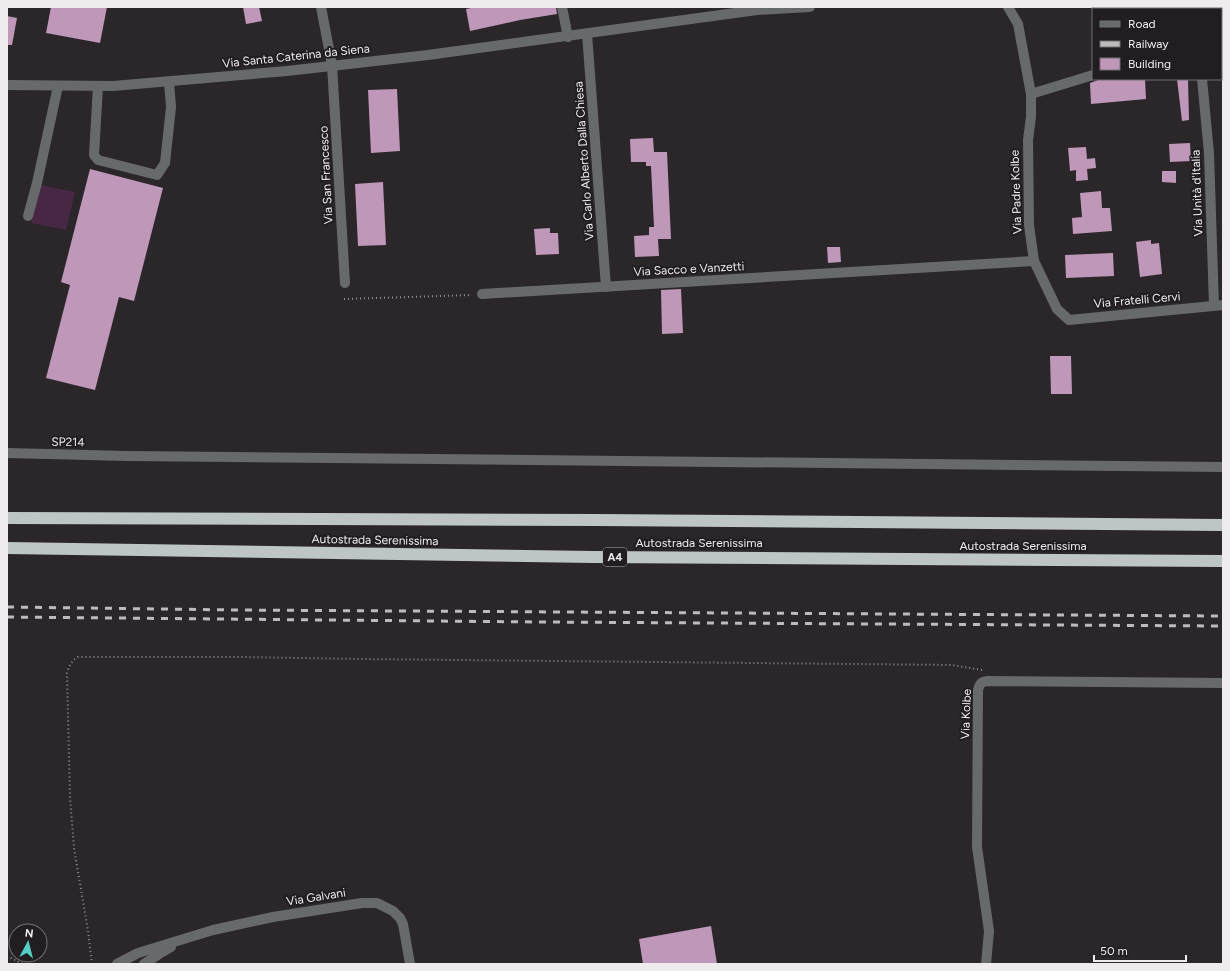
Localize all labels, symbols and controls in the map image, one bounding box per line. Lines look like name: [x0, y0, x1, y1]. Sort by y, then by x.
legend: [1092, 8, 1222, 80]
text: Road: [1128, 17, 1156, 31]
text: Railway: [1128, 37, 1169, 51]
street label: Via Santa Caterina da Siena: [222, 41, 370, 71]
text: Building: [1128, 57, 1171, 71]
street label: Via Carlo Alberto Dalla Chiesa: [571, 81, 597, 241]
street label: Via San Francesco: [316, 125, 336, 225]
street label: Via Padre Kolbe: [1008, 149, 1024, 234]
street label: Via Unità d'Italia: [1188, 149, 1206, 237]
street label: Via Sacco e Vanzetti: [633, 259, 745, 279]
street label: Via Fratelli Cervi: [1093, 289, 1181, 311]
street label: SP214: [51, 435, 85, 449]
street label: Autostrada Serenissima: [311, 532, 439, 548]
street label: Autostrada Serenissima: [635, 536, 763, 550]
street label: Autostrada Serenissima: [959, 539, 1087, 553]
road number: A4: [603, 548, 627, 566]
street label: Via Kolbe: [958, 688, 974, 740]
street label: Via Galvani: [285, 885, 347, 909]
north arrow: [8, 923, 48, 963]
text: N: [24, 927, 34, 941]
scale bar: [1094, 937, 1186, 963]
text: 50 m: [1100, 944, 1128, 958]

